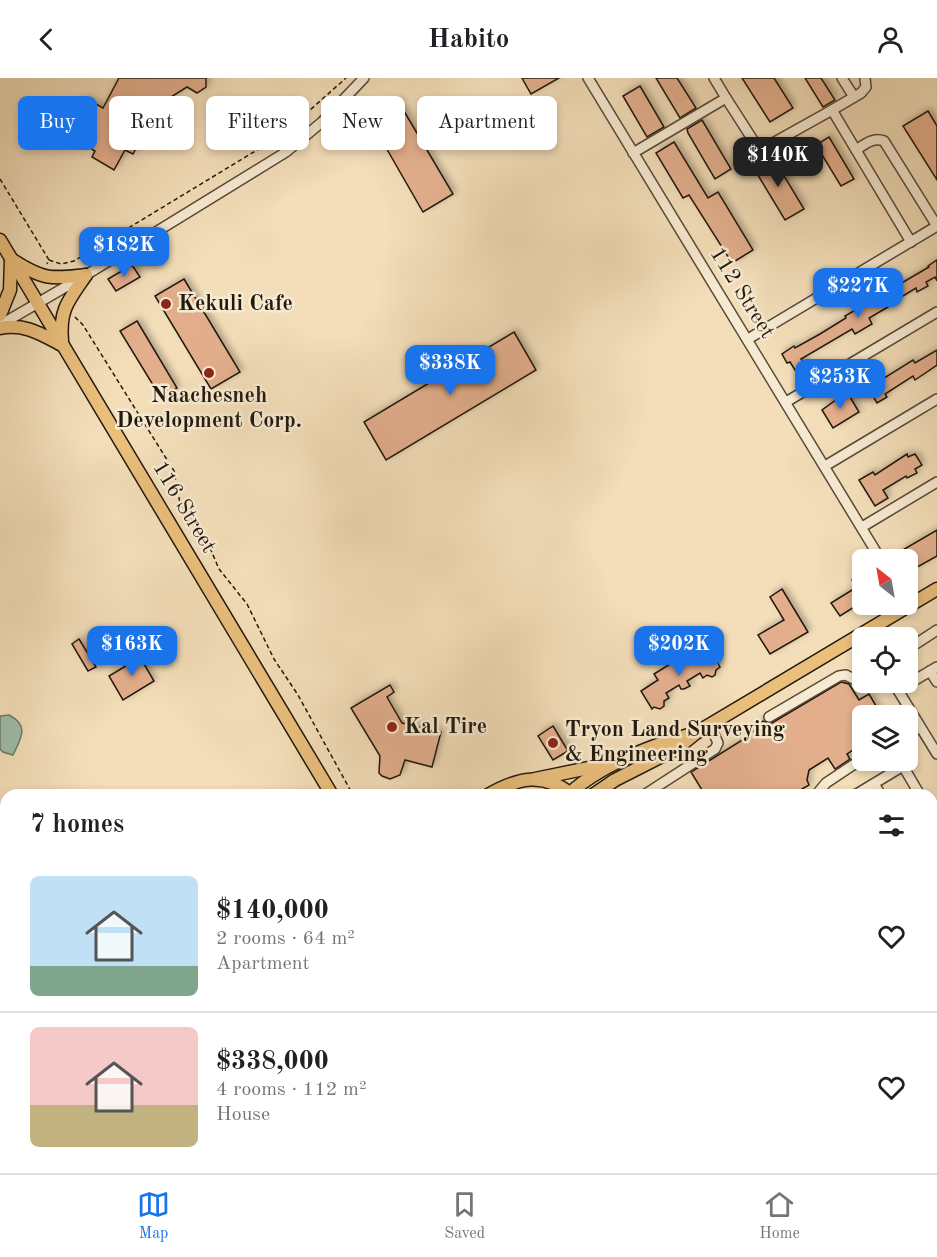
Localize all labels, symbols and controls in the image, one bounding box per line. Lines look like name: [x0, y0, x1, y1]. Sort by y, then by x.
icon: back: [30, 23, 63, 56]
icon: person: [874, 23, 907, 56]
text: Habito: [428, 26, 509, 53]
chip: Buy: [18, 96, 97, 150]
chip: Rent: [109, 96, 194, 150]
chip: Filters: [206, 96, 309, 150]
chip: New: [321, 96, 405, 150]
chip: Apartment: [417, 96, 557, 150]
pin: $140K: [736, 137, 820, 188]
text: $140K: [747, 146, 809, 166]
pin: $182K: [82, 227, 166, 278]
text: $182K: [93, 236, 155, 256]
street label: 112 Street: [705, 244, 779, 342]
pin: $227K: [816, 268, 900, 319]
text: $227K: [827, 277, 889, 297]
place label: Kekuli Cafe: [178, 293, 293, 315]
marker: Kekuli Cafe: [159, 297, 173, 311]
pin: $338K: [408, 345, 492, 396]
text: $338K: [419, 354, 481, 374]
pin: $253K: [798, 359, 882, 410]
marker: Naachesneh Development Corp.: [202, 366, 216, 380]
text: $253K: [809, 368, 871, 388]
place label: Naachesneh Development Corp.: [116, 385, 302, 432]
street label: 116 Street: [148, 457, 220, 557]
north arrow: [852, 549, 918, 615]
map controls: [852, 549, 918, 771]
pin: $163K: [90, 626, 174, 677]
pin: $202K: [637, 626, 721, 677]
button: locate: [852, 627, 918, 693]
text: $163K: [101, 635, 163, 655]
text: $202K: [648, 635, 710, 655]
button: layers: [852, 705, 918, 771]
place label: Kal Tire: [404, 716, 487, 738]
place label: Tryon Land Surveying & Engineering: [565, 719, 785, 766]
marker: Kal Tire: [385, 720, 399, 734]
marker: Tryon Land Surveying & Engineering: [546, 736, 560, 750]
icon: filters: [875, 809, 908, 842]
text: 7 homes: [30, 812, 124, 838]
text: $140,000: [216, 898, 329, 924]
icon: home: [78, 900, 150, 972]
icon: heart: [875, 920, 908, 953]
text: 2 rooms · 64 m²: [216, 929, 355, 949]
text: Apartment: [216, 954, 310, 974]
text: $338,000: [216, 1049, 329, 1075]
icon: home: [78, 1051, 150, 1123]
icon: heart: [875, 1071, 908, 1104]
text: 4 rooms · 112 m²: [216, 1080, 366, 1100]
text: House: [216, 1105, 270, 1125]
tab: Map: [137, 1188, 170, 1244]
tab: Saved: [444, 1188, 485, 1244]
tab: Home: [759, 1188, 800, 1244]

